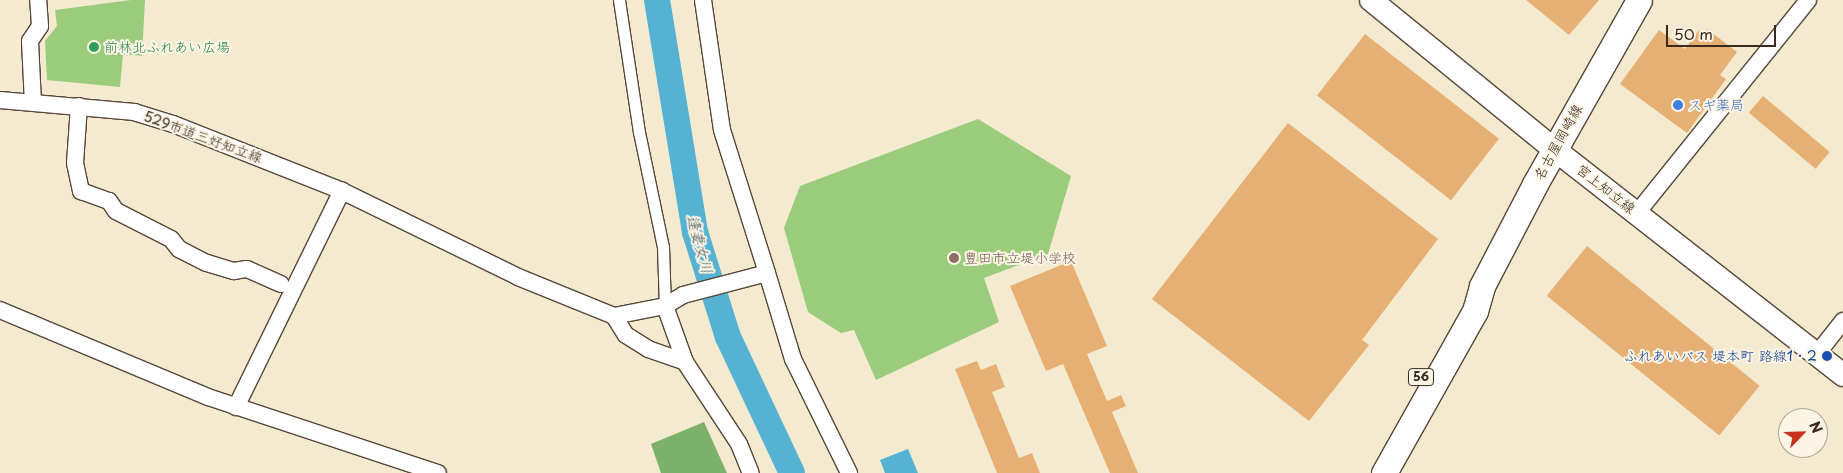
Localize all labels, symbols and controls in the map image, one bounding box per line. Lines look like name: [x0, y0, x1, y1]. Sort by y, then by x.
scale bar: [1668, 15, 1778, 47]
text: 50 m: [1674, 22, 1713, 45]
place label: 前林北ふれあい広場: [104, 39, 230, 55]
marker: 前林北ふれあい広場: [88, 41, 100, 53]
place label: スギ薬局: [1688, 97, 1744, 113]
marker: スギ薬局: [1672, 99, 1684, 111]
street label: 名古屋岡崎線: [1530, 101, 1586, 183]
street label: 529市道三好知立線: [141, 108, 265, 166]
street label: 宮上知立線: [1573, 161, 1639, 217]
water label: 逢妻女川: [685, 213, 717, 275]
place label: 豊田市立堤小学校: [964, 250, 1076, 266]
marker: 豊田市立堤小学校: [948, 252, 960, 264]
place label: ふれあいバス 堤本町 路線1・2: [1624, 348, 1817, 364]
marker: ふれあいバス 堤本町 路線1・2: [1821, 350, 1833, 362]
road number: 56: [1407, 368, 1435, 387]
north arrow: [1778, 408, 1828, 458]
text: N: [1804, 418, 1828, 436]

